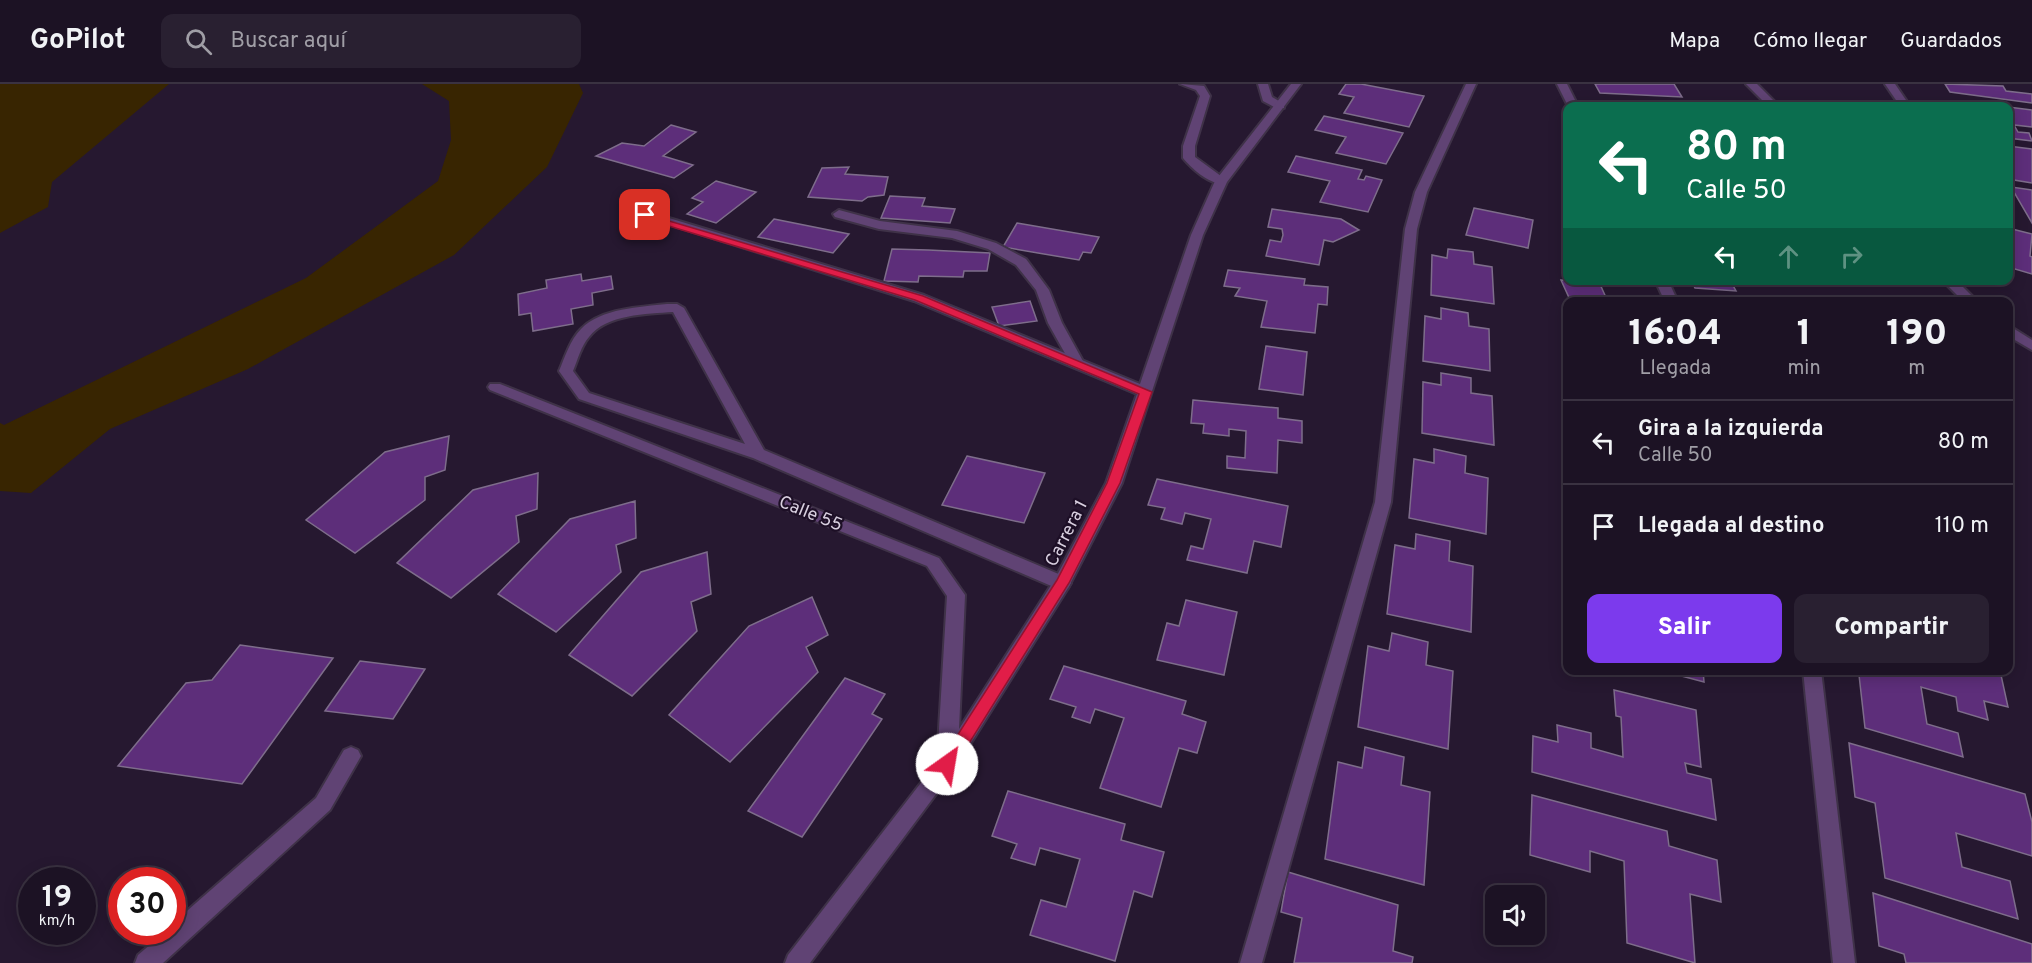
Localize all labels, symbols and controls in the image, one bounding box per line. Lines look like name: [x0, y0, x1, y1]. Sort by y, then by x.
search box: [161, 14, 581, 68]
text: GoPilot: [30, 23, 125, 59]
icon: search: [182, 25, 215, 58]
text: Buscar aquí: [230, 28, 346, 55]
text: Mapa: [1669, 28, 1720, 55]
text: Cómo llegar: [1753, 28, 1867, 55]
text: Guardados: [1900, 28, 2002, 55]
text: 80 m: [1686, 122, 1787, 175]
icon: left: [1587, 126, 1665, 204]
text: Calle 50: [1686, 174, 1787, 208]
pin: [619, 189, 670, 240]
icon: arrive: [628, 198, 661, 231]
icon: left: [1709, 240, 1742, 273]
icon: ahead: [1772, 240, 1805, 273]
icon: right: [1835, 240, 1868, 273]
text: 16:04: [1629, 312, 1722, 358]
text: 1: [1797, 312, 1811, 358]
text: 190: [1886, 312, 1947, 358]
text: Llegada: [1639, 356, 1711, 382]
text: min: [1787, 356, 1821, 382]
text: m: [1908, 356, 1925, 382]
text: Gira a la izquierda: [1638, 416, 1824, 443]
icon: left: [1587, 426, 1620, 459]
text: 80 m: [1938, 429, 1989, 456]
text: Calle 50: [1638, 443, 1713, 469]
street label: Calle 55: [775, 491, 846, 538]
street label: Carrera 1: [1041, 497, 1094, 571]
icon: arrive: [1587, 510, 1620, 543]
text: Llegada al destino: [1638, 513, 1824, 540]
text: 110 m: [1935, 513, 1989, 540]
button: Salir: [1587, 594, 1782, 663]
button: Compartir: [1794, 594, 1989, 663]
position arrow: [915, 732, 979, 796]
speed limit sign: 30: [108, 867, 186, 945]
text: 19: [42, 880, 72, 917]
map controls: [1485, 885, 1545, 945]
button: sound: [1485, 885, 1545, 945]
text: km/h: [39, 912, 75, 931]

